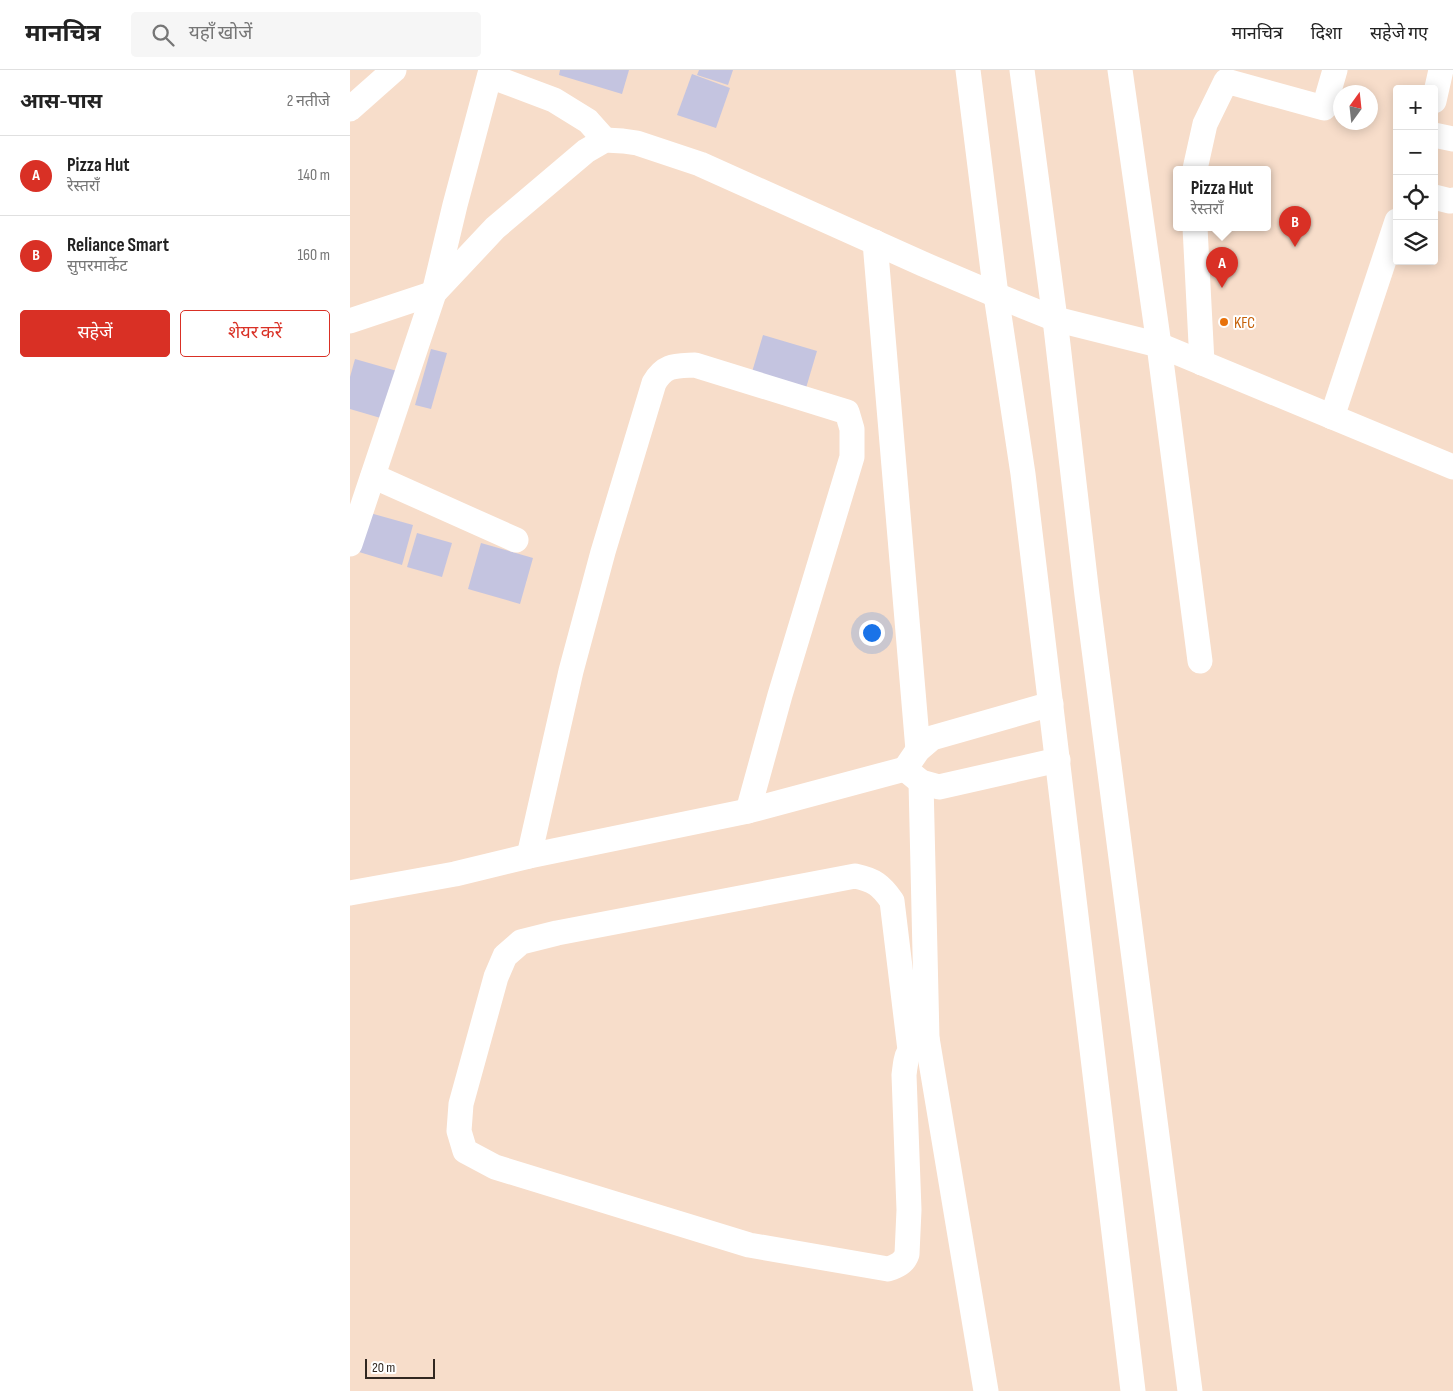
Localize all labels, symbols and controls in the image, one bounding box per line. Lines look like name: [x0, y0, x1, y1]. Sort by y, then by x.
search box: [131, 12, 481, 57]
text: मानचित्र: [25, 19, 101, 48]
icon: search: [149, 21, 177, 49]
text: यहाँ खोजें: [189, 22, 252, 45]
text: मानचित्र: [1231, 23, 1283, 44]
text: दिशा: [1311, 23, 1342, 44]
text: सहेजे गए: [1370, 23, 1428, 44]
north arrow: [1333, 85, 1378, 130]
map controls: [1393, 85, 1438, 265]
button: +: [1393, 85, 1438, 130]
text: आस-पास: [20, 89, 102, 114]
text: 2 नतीजे: [287, 92, 330, 111]
button: −: [1393, 130, 1438, 175]
text: Pizza Hut: [67, 154, 130, 177]
text: A: [32, 166, 40, 185]
text: 140 m: [298, 166, 330, 185]
popup: [1173, 166, 1271, 231]
button: locate: [1393, 175, 1438, 220]
text: रेस्तराँ: [67, 177, 100, 196]
text: Pizza Hut: [1191, 177, 1253, 200]
text: रेस्तराँ: [1191, 200, 1223, 219]
pin: B: [1279, 206, 1311, 247]
button: layers: [1393, 220, 1438, 265]
text: Reliance Smart: [67, 234, 169, 257]
text: B: [32, 246, 40, 265]
text: 160 m: [297, 246, 330, 265]
pin: A: [1206, 247, 1238, 288]
text: सुपरमार्केट: [67, 257, 128, 276]
button: सहेजें: [20, 310, 170, 357]
button: शेयर करें: [180, 310, 330, 357]
place label: KFC: [1234, 314, 1255, 333]
marker: KFC: [1218, 316, 1230, 328]
your location: [859, 620, 885, 646]
scale bar: [365, 1356, 435, 1379]
text: 20 m: [372, 1359, 395, 1376]

